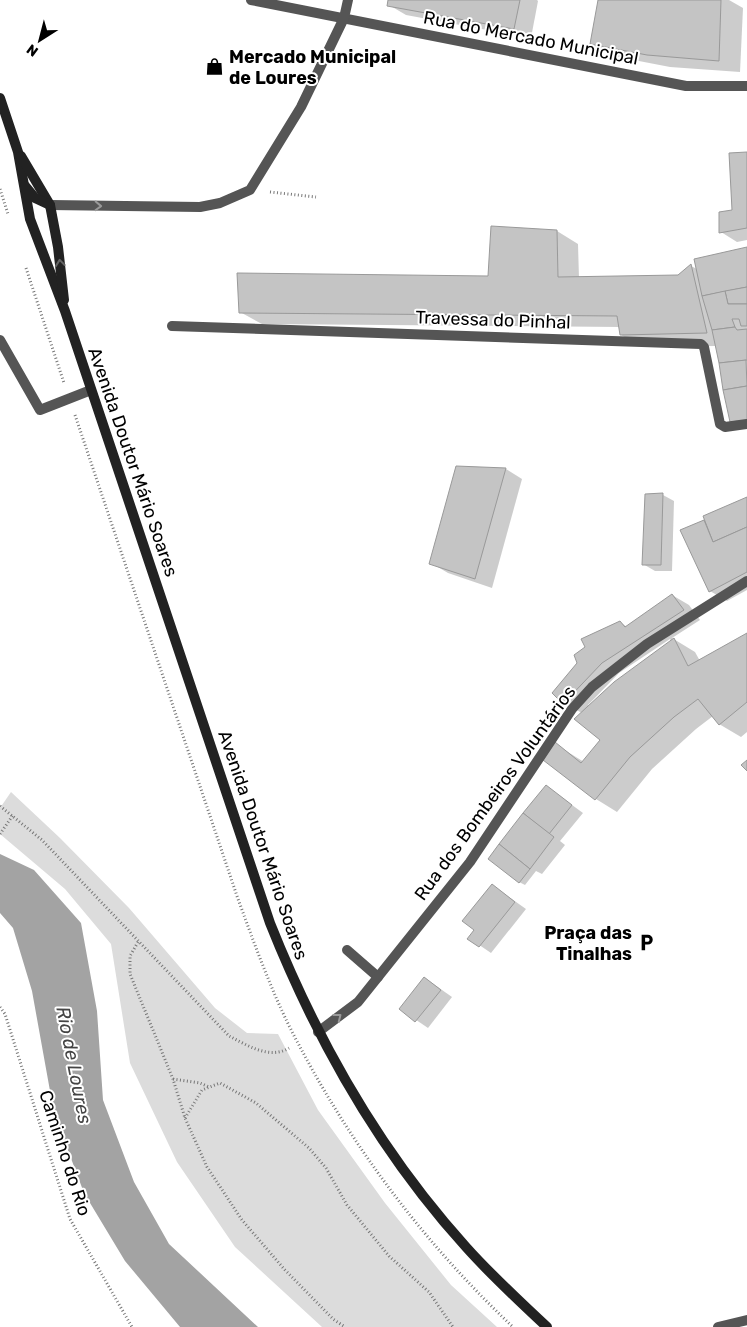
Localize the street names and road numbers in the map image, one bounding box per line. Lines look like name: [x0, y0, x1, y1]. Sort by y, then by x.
street label: Rua do Mercado Municipal: [422, 6, 640, 70]
street label: Travessa do Pinhal: [415, 306, 571, 334]
street label: Avenida Doutor Mário Soares: [83, 345, 183, 579]
street label: Rua dos Bombeiros Voluntários: [410, 681, 580, 905]
street label: Avenida Doutor Mário Soares: [213, 728, 313, 962]
street label: Caminho do Rio: [34, 1087, 96, 1219]

